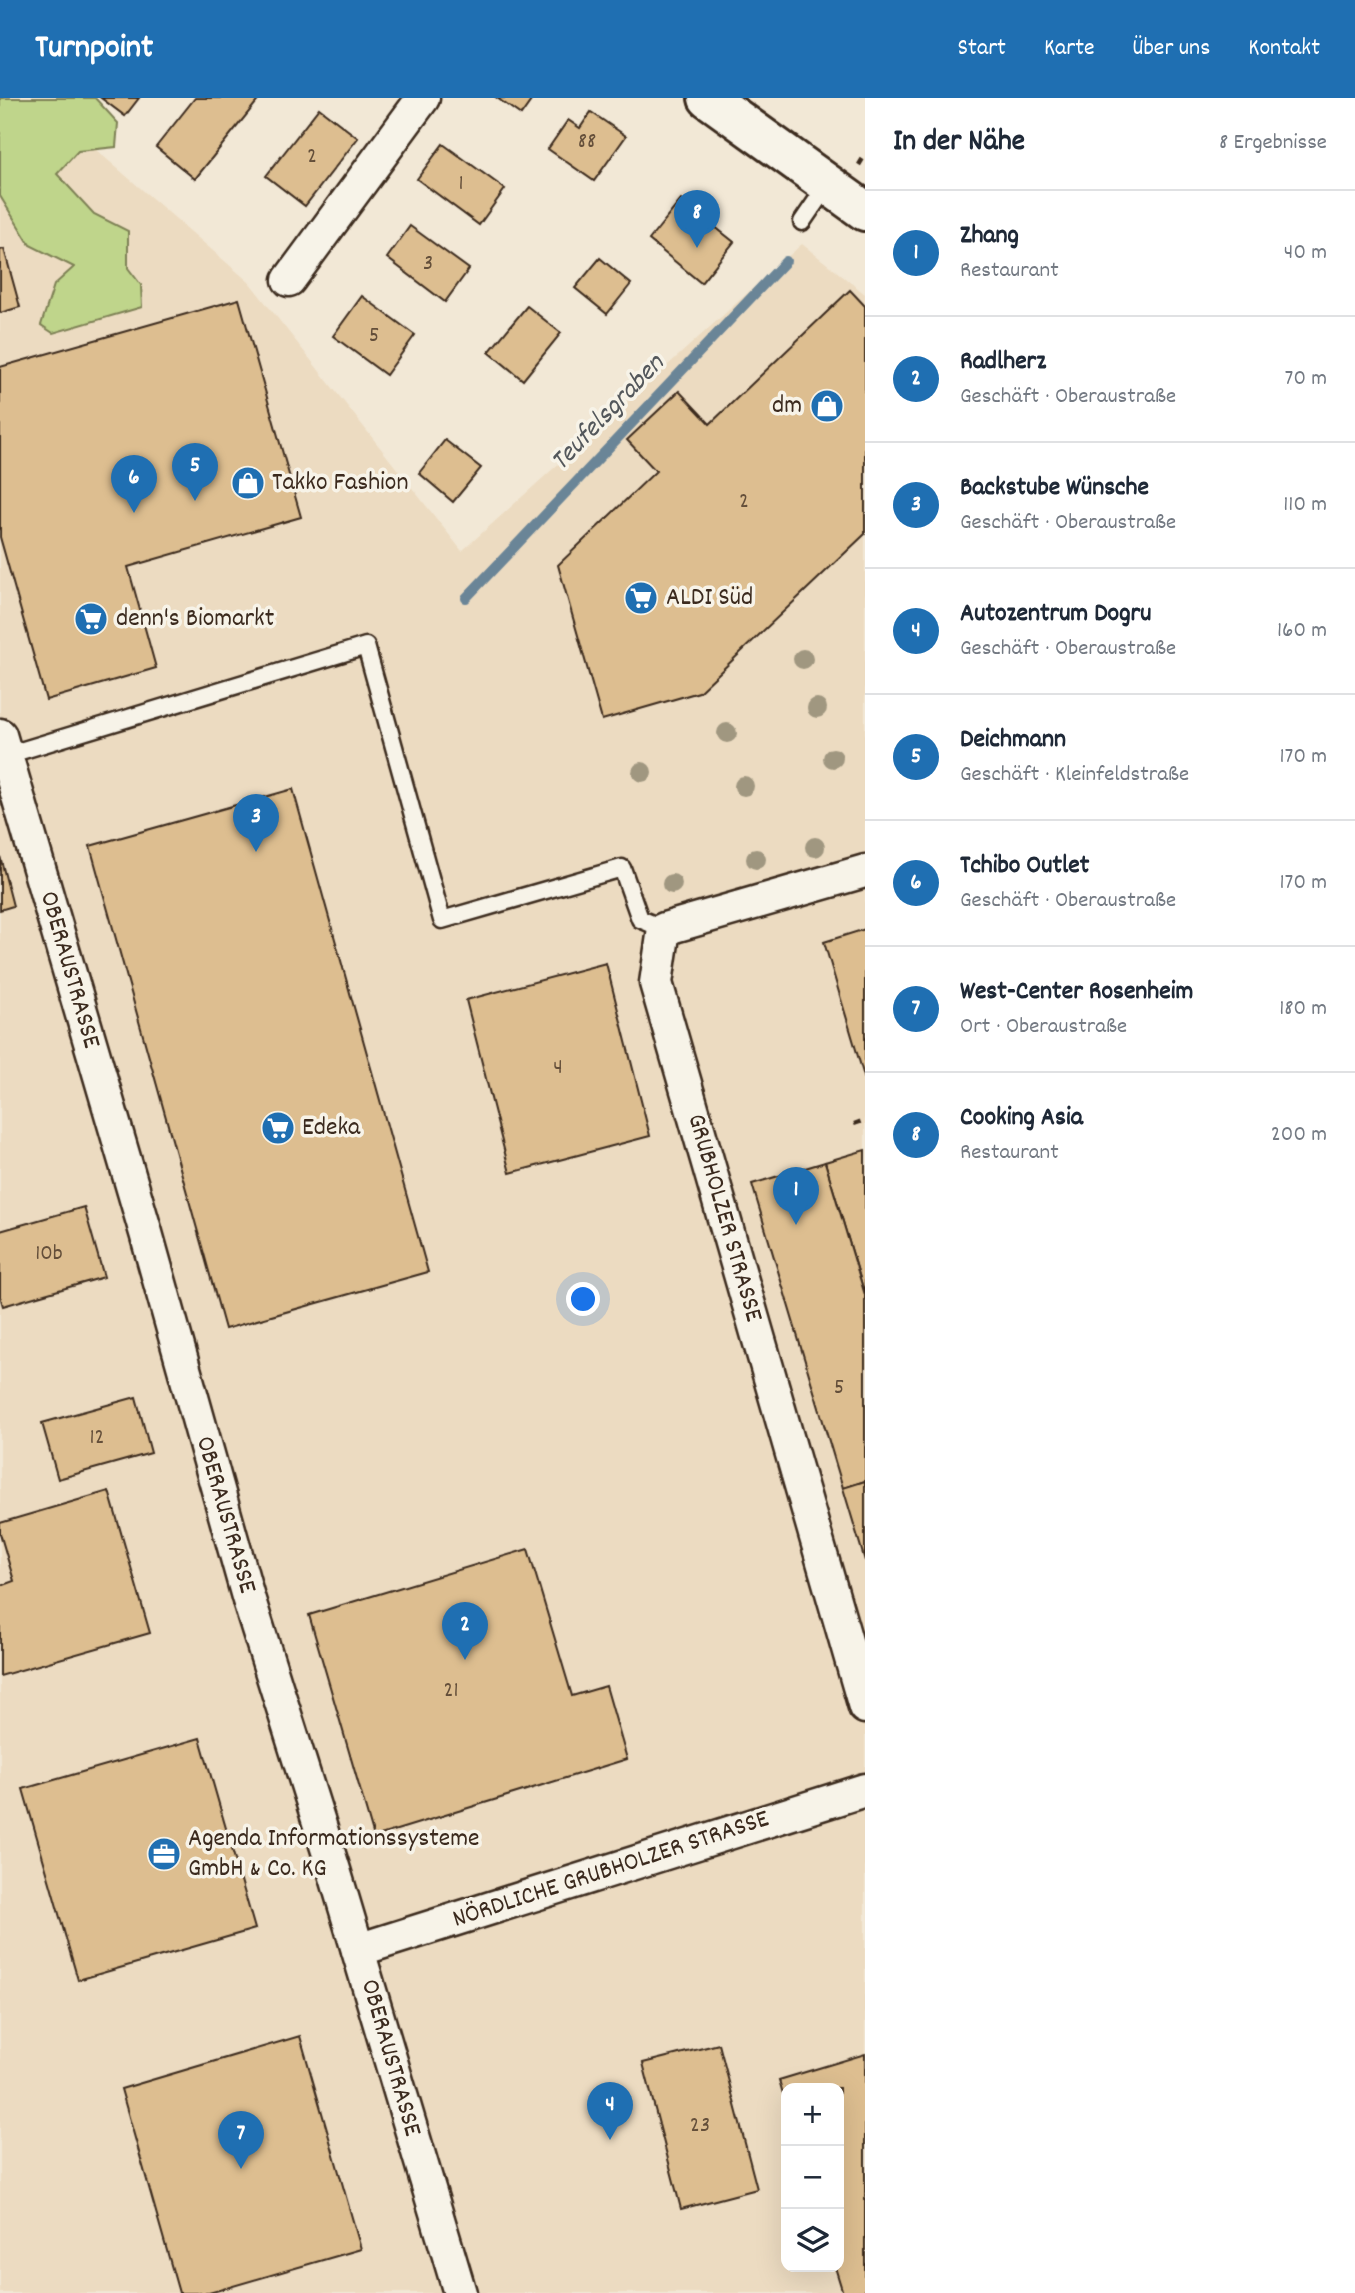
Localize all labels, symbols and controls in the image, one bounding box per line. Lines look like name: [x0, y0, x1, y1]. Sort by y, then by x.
text: Turnpoint: [35, 26, 153, 73]
text: Start: [957, 32, 1006, 66]
text: Karte: [1044, 32, 1095, 66]
text: Über uns: [1133, 32, 1210, 66]
text: Kontakt: [1248, 32, 1320, 66]
text: In der Nähe: [893, 122, 1025, 165]
house number: 88: [578, 126, 596, 159]
text: 8 Ergebnisse: [1219, 127, 1327, 160]
house number: 2: [307, 141, 317, 174]
house number: 1: [458, 168, 464, 201]
pin: 8: [674, 190, 720, 248]
text: Zhang: [960, 218, 1019, 255]
text: 1: [913, 237, 919, 270]
text: 40 m: [1284, 237, 1327, 270]
house number: 3: [423, 248, 433, 281]
text: Restaurant: [960, 255, 1059, 288]
house number: 5: [369, 320, 379, 353]
text: Radlherz: [960, 344, 1046, 381]
water label: Teufelsgraben: [543, 346, 676, 482]
text: 2: [911, 363, 921, 396]
text: 70 m: [1285, 363, 1327, 396]
text: Geschäft · Oberaustraße: [960, 381, 1176, 414]
shop icon: dm: [808, 387, 846, 425]
place label: dm: [772, 388, 802, 425]
pin: 5: [172, 443, 218, 501]
pin: 6: [111, 455, 157, 513]
shop icon: Takko Fashion: [229, 464, 267, 502]
place label: Takko Fashion: [272, 465, 408, 502]
text: Backstube Wünsche: [960, 470, 1149, 507]
house number: 2: [739, 486, 749, 519]
text: 3: [911, 489, 921, 522]
text: 110 m: [1283, 489, 1327, 522]
text: Geschäft · Oberaustraße: [960, 507, 1176, 540]
supermarket icon: ALDI Süd: [622, 579, 660, 617]
place label: ALDI Süd: [666, 580, 753, 617]
text: Autozentrum Dogru: [960, 596, 1151, 633]
supermarket icon: denn's Biomarkt: [72, 600, 110, 638]
place label: denn's Biomarkt: [116, 601, 275, 638]
text: 4: [911, 615, 921, 648]
text: 160 m: [1277, 615, 1327, 648]
text: Geschäft · Oberaustraße: [960, 633, 1176, 666]
text: Deichmann: [960, 722, 1066, 759]
text: 5: [911, 741, 921, 774]
text: 170 m: [1280, 741, 1327, 774]
text: Geschäft · Kleinfeldstraße: [960, 759, 1189, 792]
pin: 3: [233, 794, 279, 852]
text: Tchibo Outlet: [960, 848, 1089, 885]
text: 6: [910, 867, 922, 900]
text: 170 m: [1280, 867, 1327, 900]
text: Geschäft · Oberaustraße: [960, 885, 1176, 918]
street label: OBERAUSTRASSE: [29, 887, 109, 1053]
text: West-Center Rosenheim: [960, 974, 1193, 1011]
text: 7: [912, 993, 920, 1026]
text: 180 m: [1279, 993, 1327, 1026]
text: Ort · Oberaustraße: [960, 1011, 1127, 1044]
house number: 4: [553, 1052, 563, 1085]
text: Cooking Asia: [960, 1100, 1083, 1137]
supermarket icon: Edeka: [259, 1109, 297, 1147]
place label: Edeka: [302, 1110, 361, 1147]
street label: GRUBHOLZER STRASSE: [677, 1110, 771, 1327]
text: 8: [911, 1119, 921, 1152]
text: 200 m: [1271, 1119, 1327, 1152]
text: Restaurant: [960, 1137, 1059, 1170]
pin: 1: [773, 1167, 819, 1225]
house number: 10b: [35, 1238, 63, 1271]
your location: [566, 1282, 600, 1316]
house number: 5: [834, 1372, 844, 1405]
house number: 12: [89, 1422, 105, 1455]
street label: OBERAUSTRASSE: [185, 1432, 265, 1598]
pin: 2: [442, 1602, 488, 1660]
house number: 21: [443, 1675, 459, 1708]
street label: NÖRDLICHE GRUBHOLZER STRASSE: [448, 1801, 774, 1939]
place label: Agenda Informationssysteme GmbH & Co. KG: [188, 1821, 480, 1888]
office icon: Agenda Informationssysteme GmbH & Co. KG: [145, 1835, 183, 1873]
street label: OBERAUSTRASSE: [350, 1975, 430, 2141]
pin: 4: [587, 2082, 633, 2140]
map controls: [781, 2083, 844, 2272]
button: +: [781, 2083, 844, 2146]
house number: 23: [690, 2110, 710, 2143]
pin: 7: [218, 2111, 264, 2169]
button: −: [781, 2146, 844, 2209]
button: layers: [781, 2209, 844, 2272]

